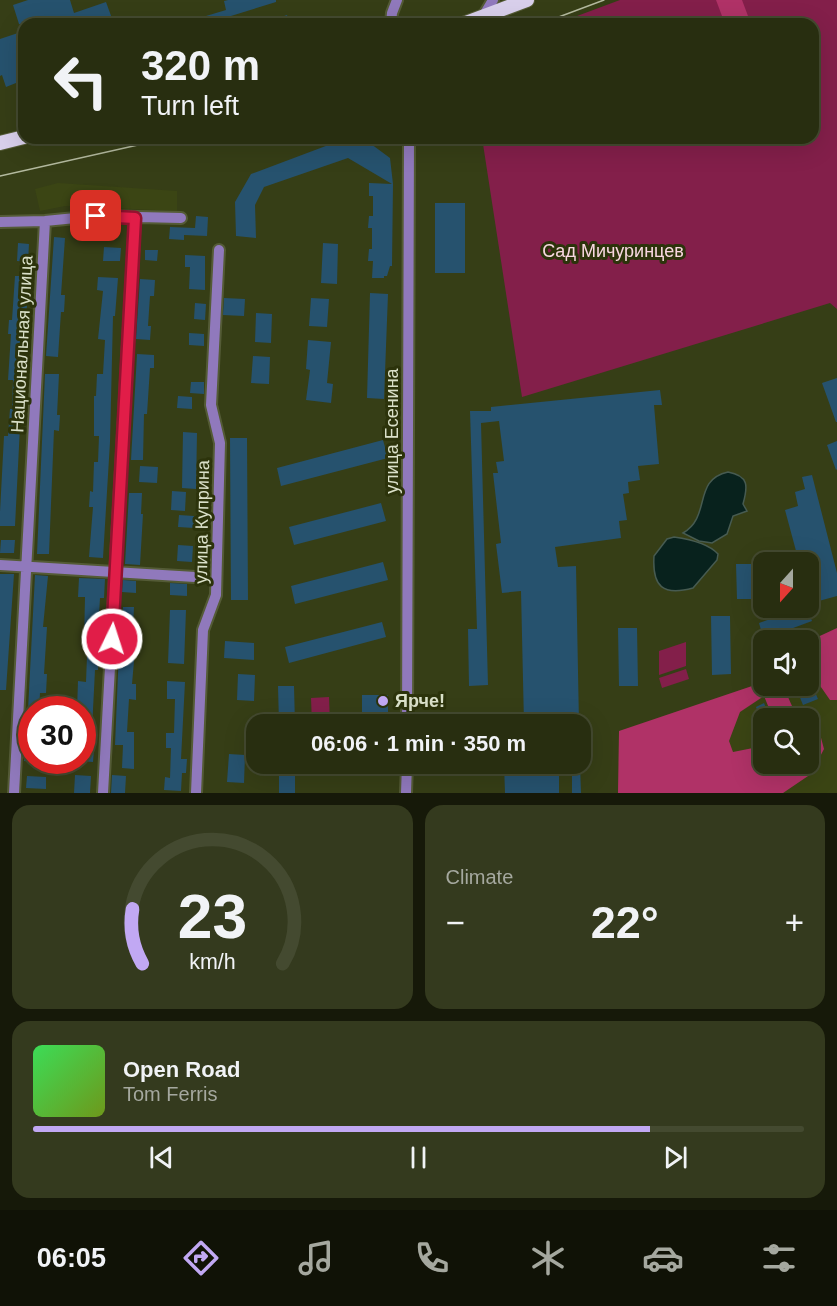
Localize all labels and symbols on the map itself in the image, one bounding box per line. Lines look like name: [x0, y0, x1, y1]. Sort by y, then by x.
pin: [70, 190, 121, 241]
park label: Сад Мичуринцев: [542, 241, 684, 261]
street label: Национальная улица: [7, 254, 37, 433]
street label: улица Есенина: [382, 367, 402, 494]
street label: улица Куприна: [191, 459, 213, 584]
north arrow: [753, 552, 819, 618]
position arrow: [80, 607, 144, 671]
place label: Ярче!: [395, 691, 445, 711]
marker: Ярче!: [376, 694, 390, 708]
speed limit sign: 30: [18, 696, 96, 774]

